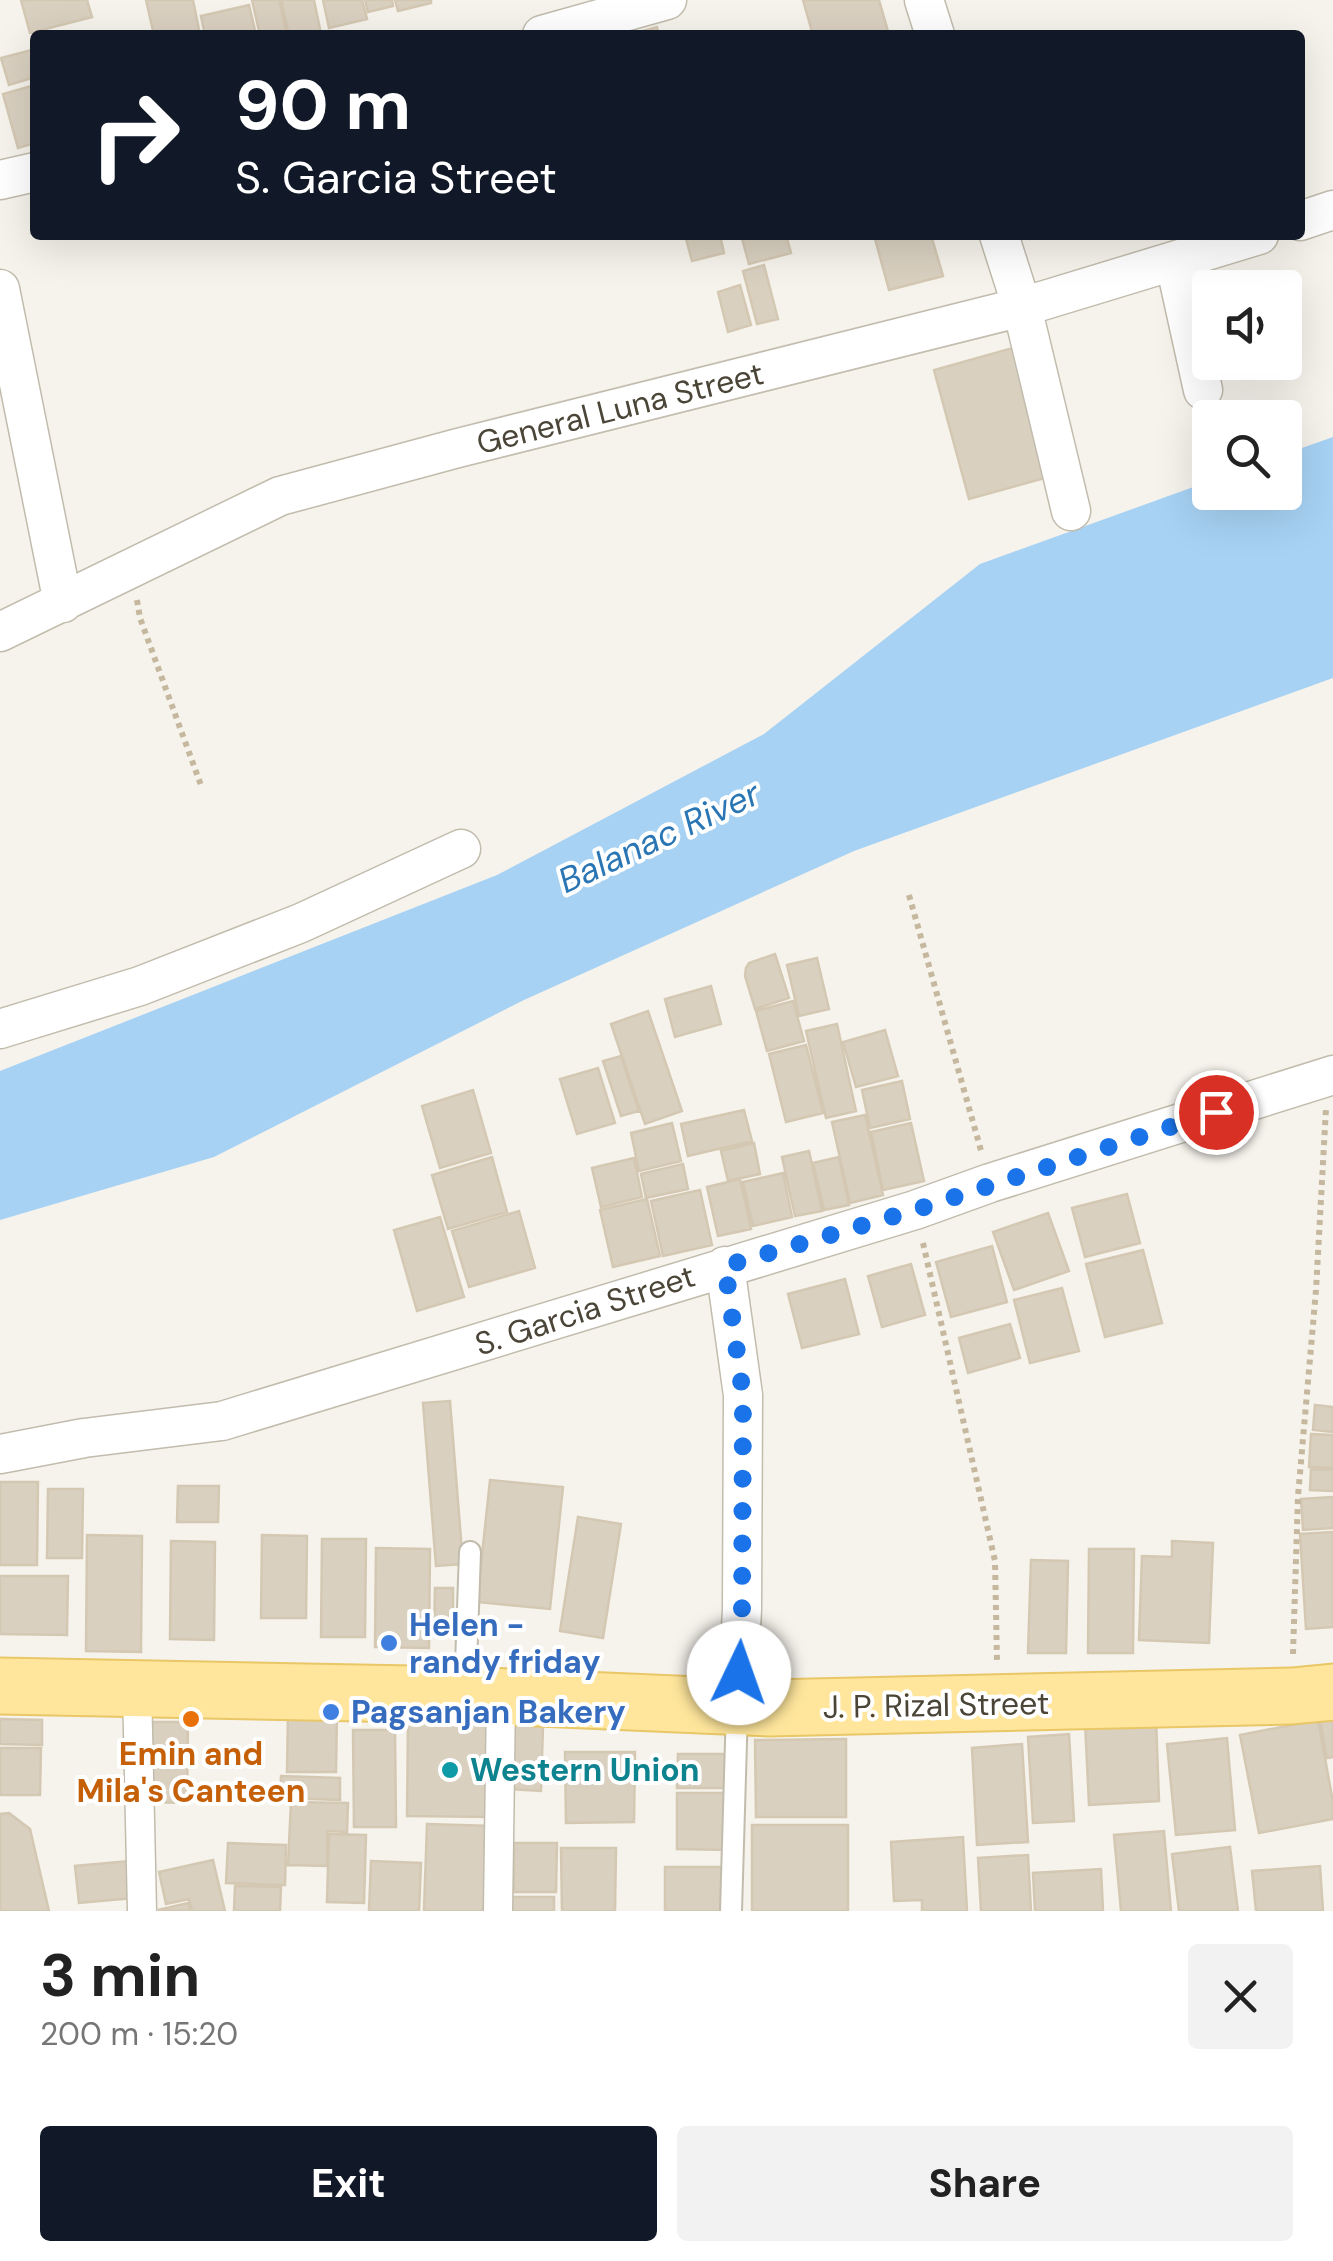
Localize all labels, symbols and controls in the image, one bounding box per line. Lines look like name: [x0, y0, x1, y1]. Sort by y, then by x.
text: 90 m: [235, 60, 411, 151]
icon: right: [70, 70, 200, 200]
text: S. Garcia Street: [235, 148, 557, 207]
map controls: [1192, 270, 1302, 510]
button: sound: [1192, 270, 1302, 380]
street label: General Luna Street: [472, 352, 768, 464]
button: search: [1192, 400, 1302, 510]
water label: Balanac River: [551, 770, 768, 904]
pin: [1174, 1070, 1259, 1155]
icon: arrive: [1189, 1085, 1244, 1140]
street label: S. Garcia Street: [470, 1255, 700, 1365]
place label: Helen - randy friday: [409, 1604, 601, 1683]
position arrow: [687, 1621, 791, 1725]
marker: Helen - randy friday: [378, 1632, 400, 1654]
street label: J. P. Rizal Street: [822, 1682, 1050, 1728]
place label: Pagsanjan Bakery: [351, 1691, 626, 1733]
marker: Pagsanjan Bakery: [320, 1701, 342, 1723]
marker: Emin and Mila's Canteen: [180, 1708, 202, 1730]
place label: Emin and Mila's Canteen: [76, 1733, 306, 1812]
place label: Western Union: [470, 1749, 699, 1791]
marker: Western Union: [439, 1759, 461, 1781]
text: 3 min: [40, 1936, 200, 2015]
button: close: [1188, 1944, 1293, 2049]
text: 200 m · 15:20: [40, 2013, 238, 2055]
button: Exit: [40, 2126, 657, 2241]
button: Share: [677, 2126, 1293, 2241]

